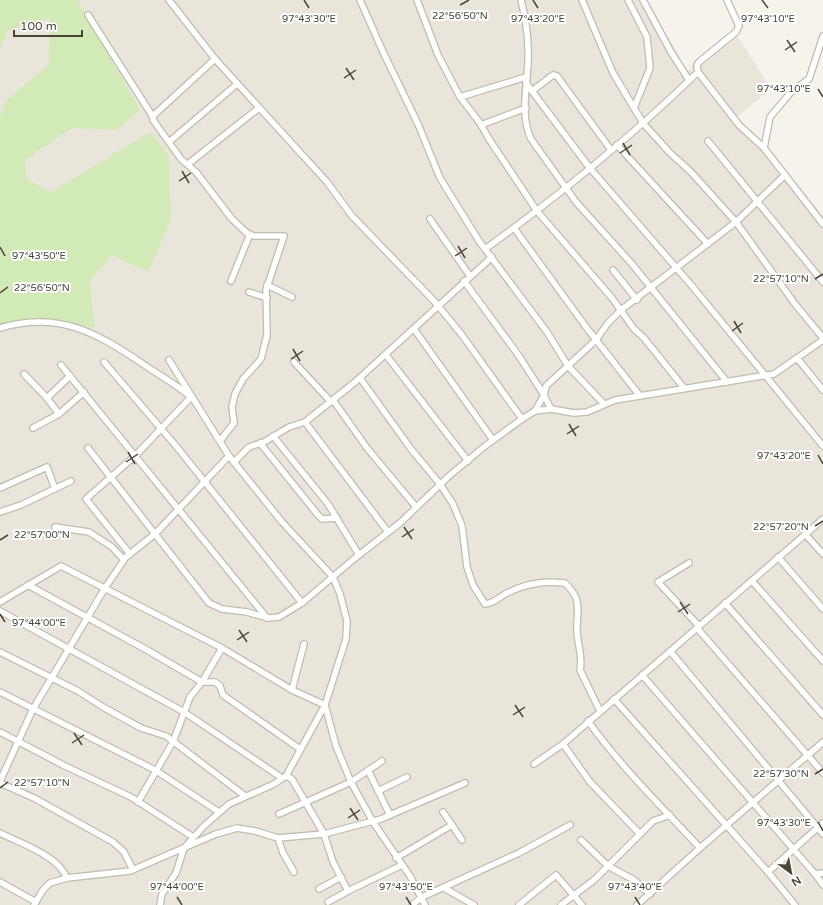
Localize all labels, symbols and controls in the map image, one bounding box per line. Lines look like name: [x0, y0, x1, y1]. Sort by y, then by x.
text: 22°56'50"N: [432, 10, 488, 22]
scale bar: [14, 12, 82, 38]
text: 97°43'30"E: [282, 13, 336, 25]
text: 97°43'20"E: [511, 13, 565, 25]
text: 97°43'10"E: [741, 13, 795, 25]
text: 100 m: [20, 19, 57, 33]
text: 97°43'10"E: [757, 83, 811, 95]
text: 97°43'50"E: [12, 250, 66, 262]
text: 22°57'10"N: [753, 273, 809, 285]
text: 22°56'50"N: [14, 282, 70, 294]
text: 97°43'20"E: [757, 450, 811, 462]
text: 22°57'20"N: [753, 521, 809, 533]
text: 22°57'00"N: [14, 529, 70, 541]
text: 97°44'00"E: [12, 617, 66, 629]
text: 22°57'30"N: [753, 768, 809, 780]
text: 22°57'10"N: [14, 777, 70, 789]
text: 97°43'30"E: [757, 817, 811, 829]
north arrow: [771, 853, 811, 893]
text: N: [789, 873, 803, 889]
text: 97°44'00"E: [150, 881, 204, 893]
text: 97°43'50"E: [379, 881, 433, 893]
text: 97°43'40"E: [608, 881, 662, 893]

